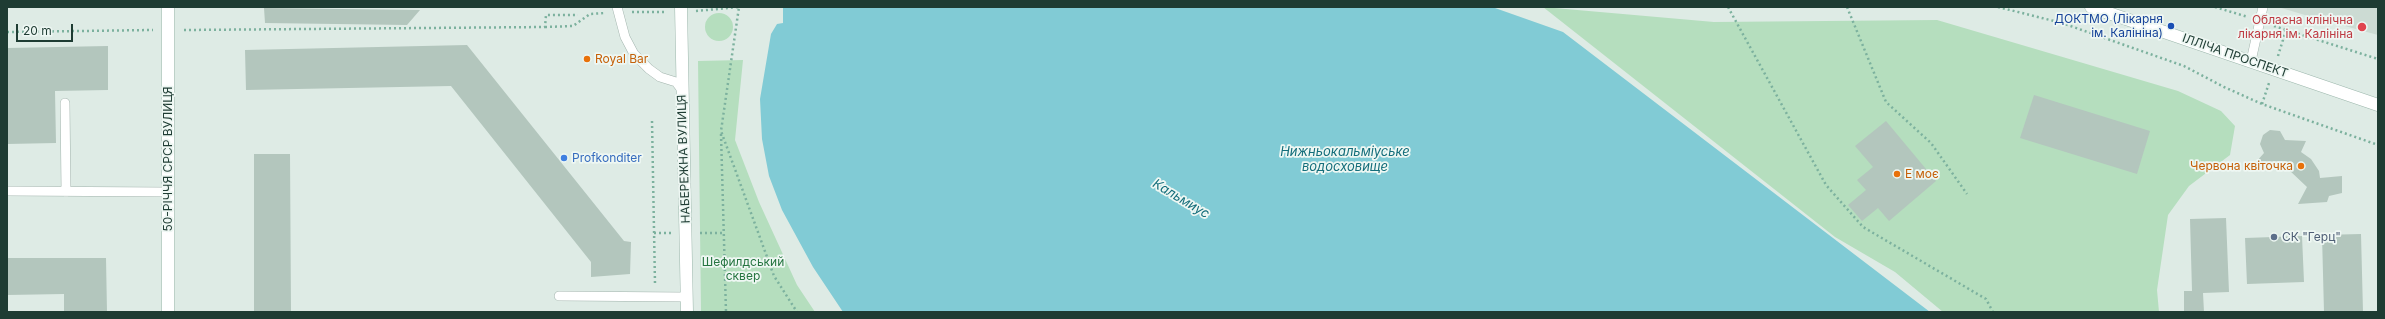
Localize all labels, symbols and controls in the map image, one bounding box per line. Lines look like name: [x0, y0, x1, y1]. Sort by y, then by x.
place label: ДОКТМО (Лікарня ім. Калініна): [2054, 12, 2163, 40]
place label: Обласна клінічна лікарня ім. Калініна: [2238, 13, 2353, 41]
scale bar: [18, 16, 75, 42]
marker: ДОКТМО (Лікарня ім. Калініна): [2166, 21, 2176, 31]
marker: Обласна клінічна лікарня ім. Калініна: [2356, 21, 2368, 33]
text: 20 m: [23, 23, 52, 38]
street label: ІЛЛІЧА ПРОСПЕКТ: [2180, 31, 2290, 81]
place label: Royal Bar: [595, 52, 648, 66]
marker: Royal Bar: [582, 54, 592, 64]
street label: 50-РІЧЧЯ СРСР ВУЛИЦЯ: [161, 86, 175, 232]
street label: НАБЕРЕЖНА ВУЛИЦЯ: [675, 94, 693, 224]
water label: Нижньокальміуське водосховище: [1280, 144, 1410, 175]
place label: Profkonditer: [572, 151, 642, 165]
marker: Profkonditer: [559, 153, 569, 163]
place label: Червона квіточка: [2190, 159, 2293, 173]
marker: Червона квіточка: [2296, 161, 2306, 171]
place label: Е моє: [1905, 167, 1939, 181]
marker: Е моє: [1892, 169, 1902, 179]
water label: Кальмиус: [1150, 176, 1212, 222]
place label: СК "Герц": [2282, 230, 2341, 244]
marker: СК "Герц": [2269, 232, 2279, 242]
park label: Шефилдський сквер: [702, 255, 784, 283]

